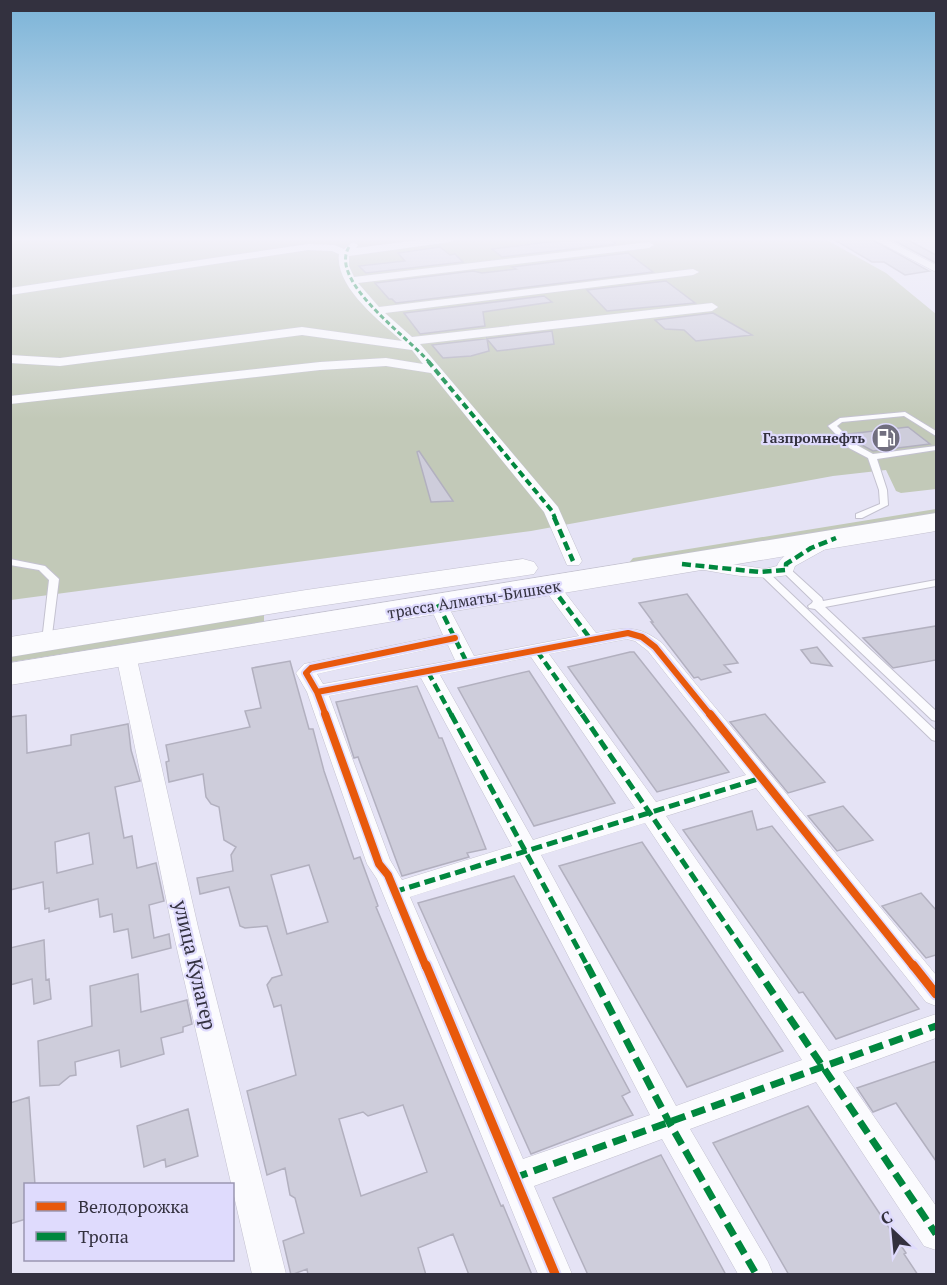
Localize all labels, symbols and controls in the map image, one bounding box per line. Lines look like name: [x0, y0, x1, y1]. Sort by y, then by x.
fuel station icon: Газпромнефть: [870, 422, 902, 454]
place label: Газпромнефть: [763, 428, 865, 447]
street label: трасса Алматы-Бишкек: [386, 574, 563, 624]
street label: улица Кулагер: [167, 896, 224, 1032]
legend: [24, 1183, 234, 1261]
text: Велодорожка: [78, 1194, 189, 1218]
north arrow: [863, 1201, 923, 1261]
text: С: [877, 1205, 896, 1230]
text: Тропа: [78, 1224, 129, 1248]

